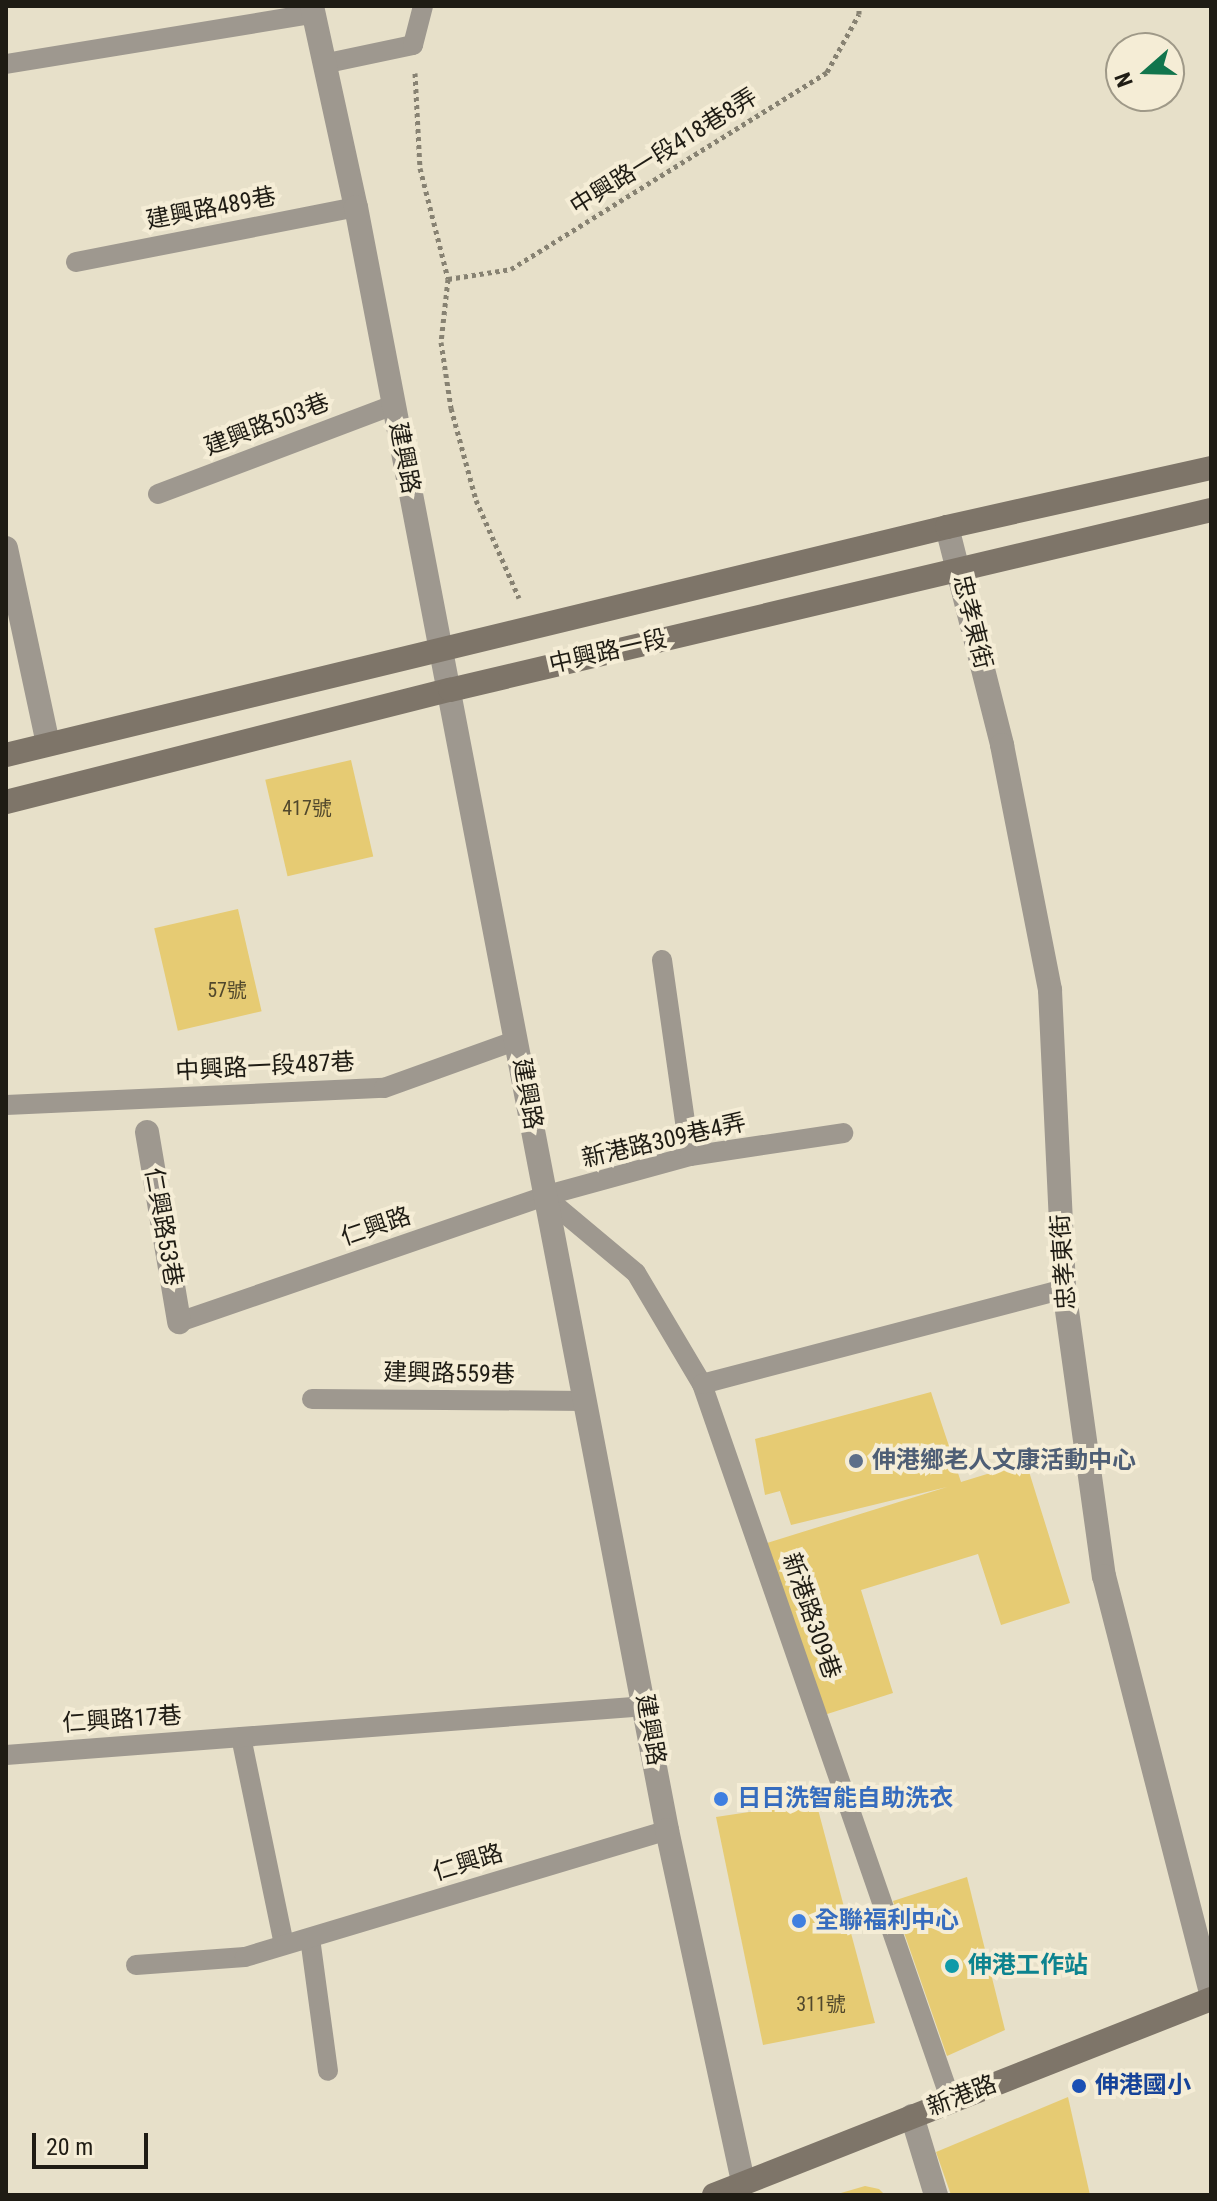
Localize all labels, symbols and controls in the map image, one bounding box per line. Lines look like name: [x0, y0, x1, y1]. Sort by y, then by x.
north arrow: [1105, 32, 1185, 112]
text: N: [1110, 69, 1138, 90]
street label: 中興路一段418巷8弄: [565, 83, 763, 221]
street label: 建興路489巷: [144, 182, 278, 236]
street label: 建興路503巷: [200, 388, 334, 462]
street label: 建興路: [383, 420, 425, 496]
street label: 忠孝東街: [946, 572, 998, 672]
street label: 中興路一段: [546, 624, 670, 680]
house number: 417號: [282, 796, 332, 820]
house number: 57號: [207, 978, 247, 1002]
street label: 中興路一段487巷: [175, 1048, 355, 1086]
street label: 建興路: [507, 1056, 547, 1132]
street label: 新港路309巷4弄: [579, 1108, 749, 1174]
street label: 仁興路53巷: [138, 1166, 188, 1288]
street label: 仁興路: [337, 1202, 415, 1252]
street label: 忠孝東街: [1046, 1213, 1082, 1311]
street label: 建興路559巷: [383, 1358, 515, 1390]
place label: 伸港鄉老人文康活動中心: [872, 1447, 1136, 1475]
marker: 伸港鄉老人文康活動中心: [847, 1452, 865, 1470]
street label: 新港路309巷: [776, 1549, 846, 1683]
street label: 建興路: [630, 1692, 670, 1768]
street label: 仁興路17巷: [61, 1701, 183, 1739]
place label: 日日洗智能自助洗衣: [737, 1785, 953, 1813]
marker: 日日洗智能自助洗衣: [712, 1790, 730, 1808]
street label: 仁興路: [429, 1839, 507, 1887]
place label: 全聯福利中心: [815, 1907, 959, 1935]
marker: 全聯福利中心: [790, 1912, 808, 1930]
place label: 伸港工作站: [968, 1952, 1088, 1980]
marker: 伸港工作站: [943, 1957, 961, 1975]
house number: 311號: [796, 1992, 846, 2016]
street label: 新港路: [923, 2070, 1001, 2122]
place label: 伸港國小: [1095, 2072, 1191, 2100]
marker: 伸港國小: [1070, 2077, 1088, 2095]
scale bar: [36, 2117, 152, 2167]
text: 20 m: [46, 2133, 93, 2161]

